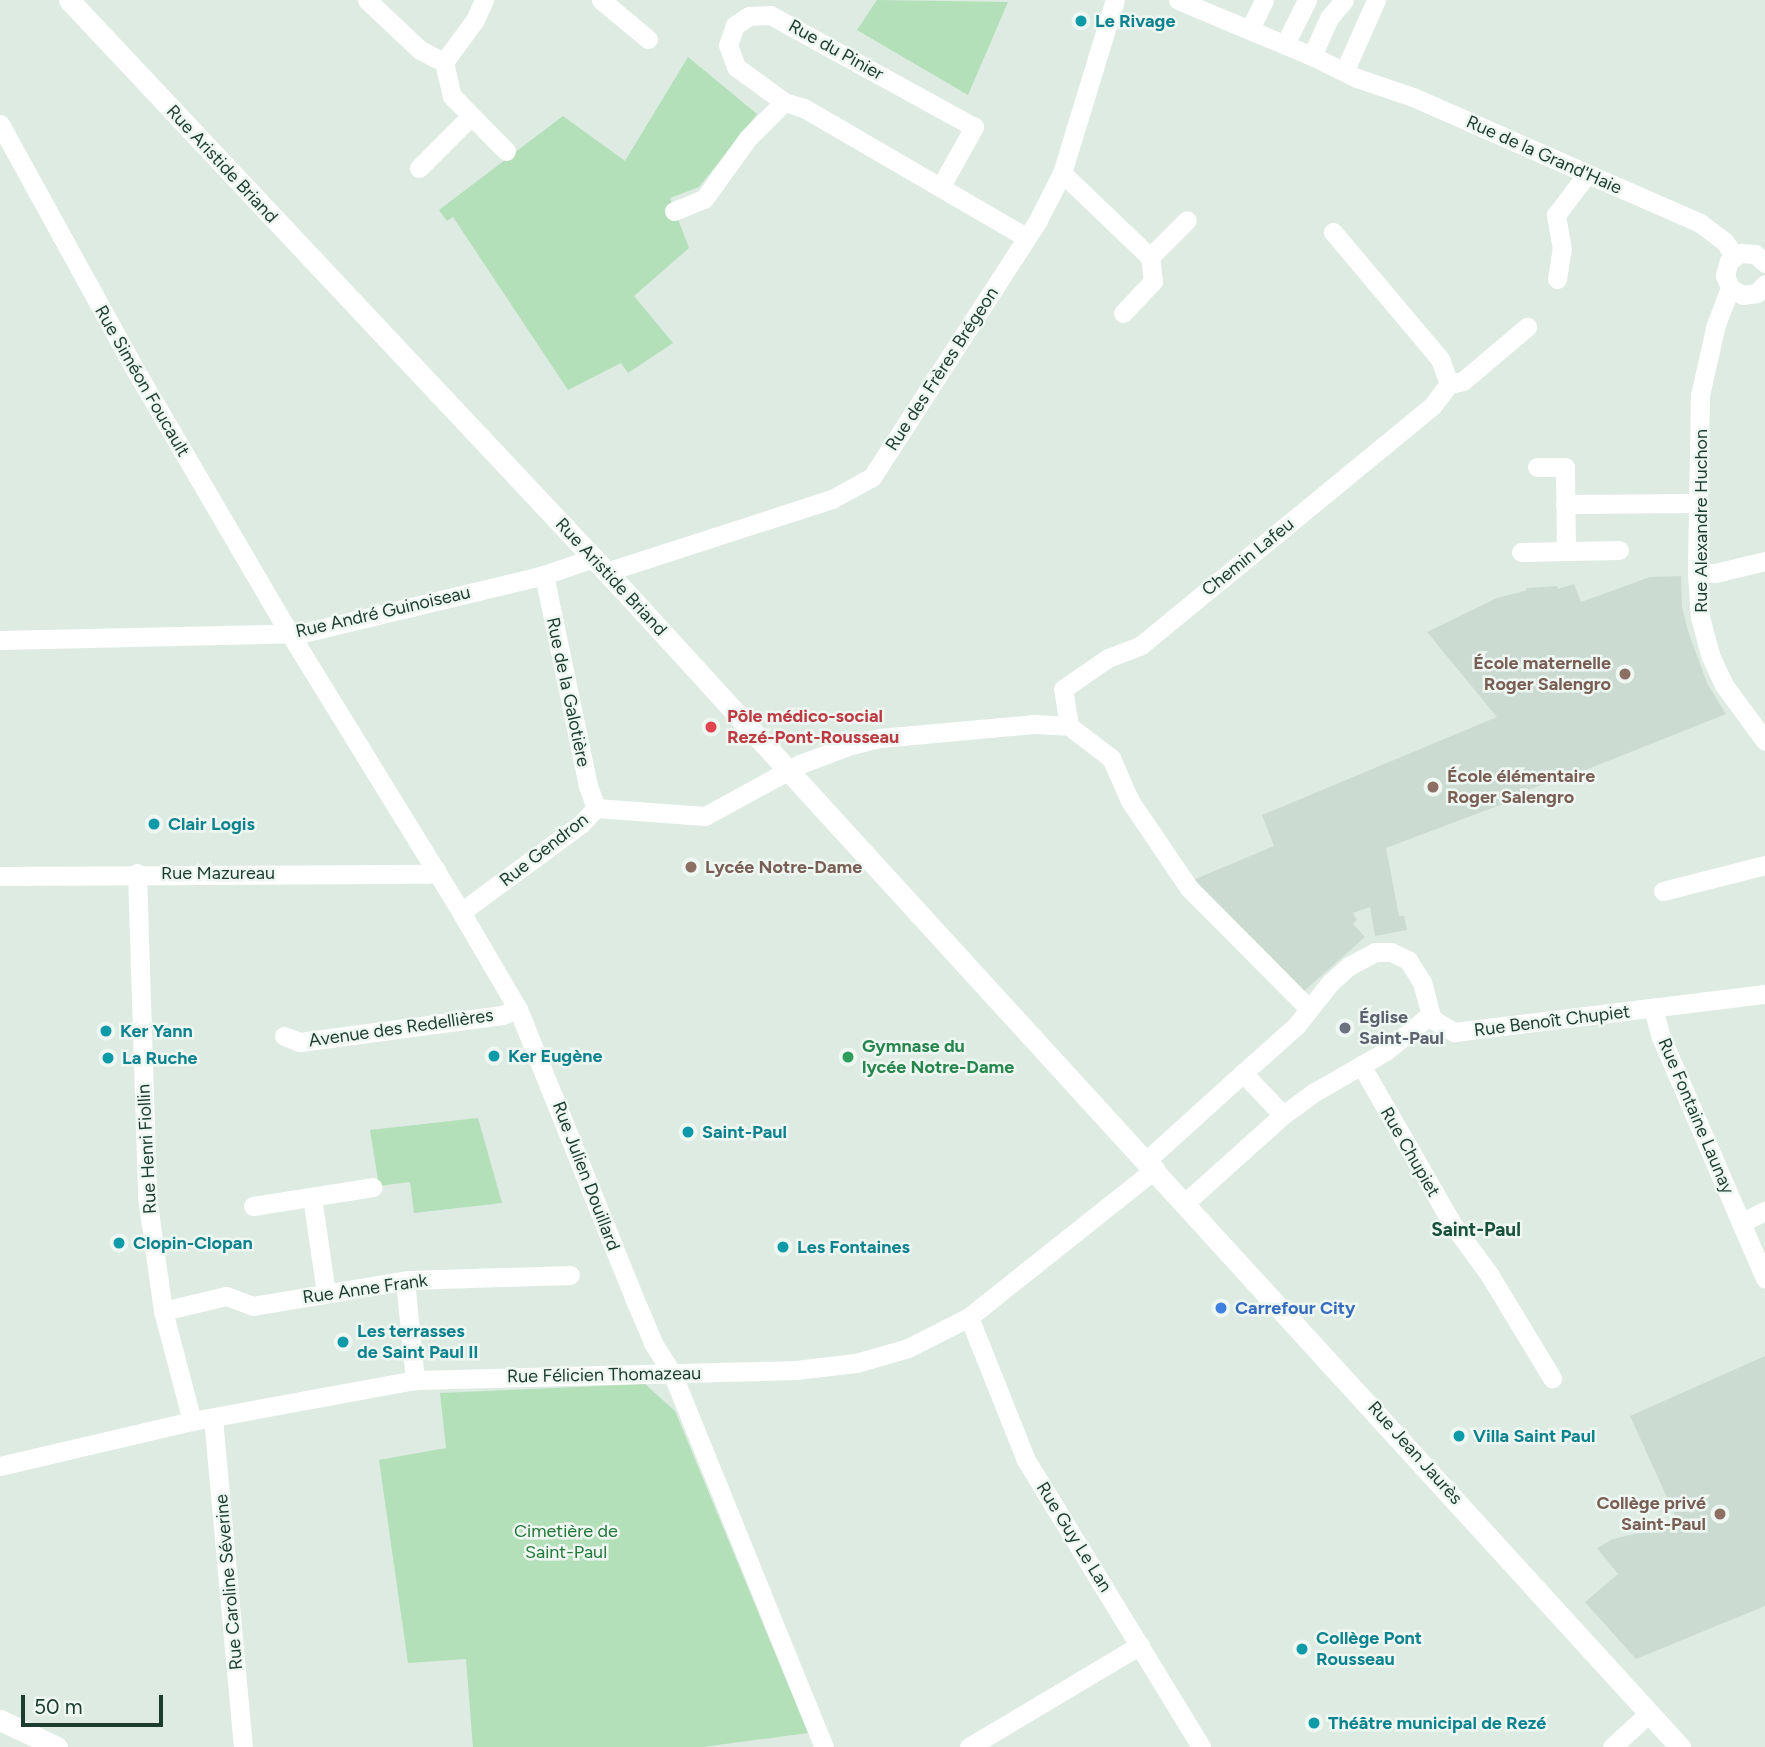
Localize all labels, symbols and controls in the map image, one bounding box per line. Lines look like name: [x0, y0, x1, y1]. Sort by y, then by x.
place label: Le Rivage: [1095, 10, 1175, 32]
marker: Le Rivage: [1073, 13, 1089, 29]
street label: Rue du Pinier: [785, 15, 887, 85]
street label: Rue Aristide Briand: [162, 101, 282, 227]
street label: Rue de la Grand'Haie: [1463, 111, 1625, 199]
street label: Rue des Frères Brégeon: [881, 283, 1003, 455]
street label: Rue Siméon Foucault: [90, 302, 194, 460]
street label: Rue Alexandre Huchon: [1690, 429, 1712, 613]
street label: Chemin Lafeu: [1198, 513, 1298, 601]
street label: Rue Aristide Briand: [551, 514, 671, 640]
street label: Rue André Guinoiseau: [293, 581, 473, 643]
street label: Rue de la Galotière: [542, 615, 594, 769]
place label: École maternelle Roger Salengro: [1473, 653, 1611, 696]
marker: École maternelle Roger Salengro: [1617, 666, 1633, 682]
place label: Pôle médico-social Rezé-Pont-Rousseau: [727, 706, 899, 748]
marker: Pôle médico-social Rezé-Pont-Rousseau: [701, 717, 721, 737]
place label: École élémentaire Roger Salengro: [1447, 766, 1595, 808]
marker: École élémentaire Roger Salengro: [1425, 779, 1441, 795]
street label: Rue Gendron: [495, 809, 593, 891]
place label: Clair Logis: [168, 813, 255, 835]
marker: Clair Logis: [146, 816, 162, 832]
place label: Lycée Notre-Dame: [705, 856, 862, 878]
marker: Lycée Notre-Dame: [683, 859, 699, 875]
street label: Rue Mazureau: [161, 862, 275, 884]
street label: Rue Benoît Chupiet: [1473, 1001, 1631, 1041]
street label: Avenue des Redellières: [307, 1004, 495, 1052]
place label: Église Saint-Paul: [1359, 1007, 1444, 1050]
place label: Ker Yann: [120, 1020, 193, 1042]
marker: Église Saint-Paul: [1337, 1020, 1353, 1036]
marker: Ker Yann: [98, 1023, 114, 1039]
street label: Rue Fontaine Launay: [1653, 1035, 1739, 1197]
place label: Gymnase du lycée Notre-Dame: [862, 1036, 1014, 1078]
place label: Ker Eugène: [508, 1045, 602, 1067]
place label: La Ruche: [122, 1047, 197, 1069]
marker: Ker Eugène: [486, 1048, 502, 1064]
marker: Gymnase du lycée Notre-Dame: [840, 1049, 856, 1065]
marker: La Ruche: [100, 1050, 116, 1066]
street label: Rue Henri Fiollin: [133, 1083, 161, 1215]
street label: Rue Julien Douillard: [548, 1098, 624, 1254]
street label: Rue Chupiet: [1376, 1103, 1444, 1201]
place label: Saint-Paul: [702, 1121, 787, 1143]
marker: Saint-Paul: [680, 1124, 696, 1140]
district label: Saint-Paul: [1431, 1219, 1521, 1241]
place label: Clopin-Clopan: [133, 1232, 253, 1254]
marker: Clopin-Clopan: [111, 1235, 127, 1251]
place label: Les Fontaines: [797, 1236, 910, 1258]
marker: Les Fontaines: [775, 1239, 791, 1255]
street label: Rue Anne Frank: [301, 1270, 429, 1308]
place label: Carrefour City: [1235, 1297, 1355, 1319]
marker: Carrefour City: [1213, 1300, 1229, 1316]
place label: Les terrasses de Saint Paul II: [357, 1321, 479, 1364]
marker: Les terrasses de Saint Paul II: [335, 1334, 351, 1350]
street label: Rue Félicien Thomazeau: [507, 1363, 701, 1387]
street label: Rue Jean Jaurès: [1363, 1397, 1467, 1509]
place label: Villa Saint Paul: [1473, 1425, 1595, 1447]
marker: Villa Saint Paul: [1451, 1428, 1467, 1444]
street label: Rue Guy Le Lan: [1032, 1478, 1116, 1596]
street label: Rue Caroline Séverine: [211, 1493, 247, 1671]
place label: Collège privé Saint-Paul: [1596, 1493, 1706, 1536]
marker: Collège privé Saint-Paul: [1712, 1506, 1728, 1522]
park label: Cimetière de Saint-Paul: [514, 1521, 618, 1564]
place label: Collège Pont Rousseau: [1316, 1628, 1422, 1670]
marker: Collège Pont Rousseau: [1294, 1641, 1310, 1657]
scale bar: [24, 1680, 166, 1724]
text: 50 m: [34, 1694, 83, 1719]
place label: Théâtre municipal de Rezé: [1328, 1712, 1546, 1734]
marker: Théâtre municipal de Rezé: [1306, 1715, 1322, 1731]

